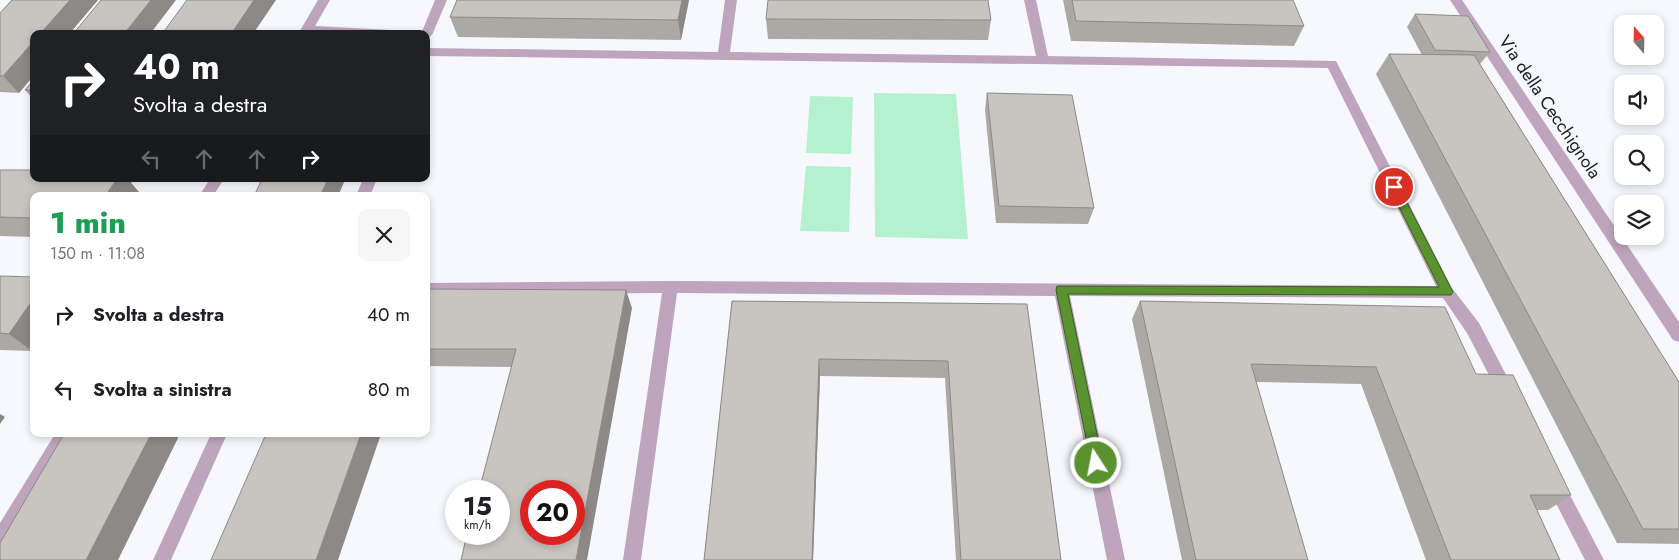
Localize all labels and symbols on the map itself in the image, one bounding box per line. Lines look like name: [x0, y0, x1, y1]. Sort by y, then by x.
north arrow: [1614, 15, 1664, 65]
street label: Via della Cecchignola: [1492, 30, 1608, 184]
pin: [1373, 166, 1415, 208]
position arrow: [1069, 436, 1121, 488]
speed limit sign: 20: [520, 480, 585, 545]

